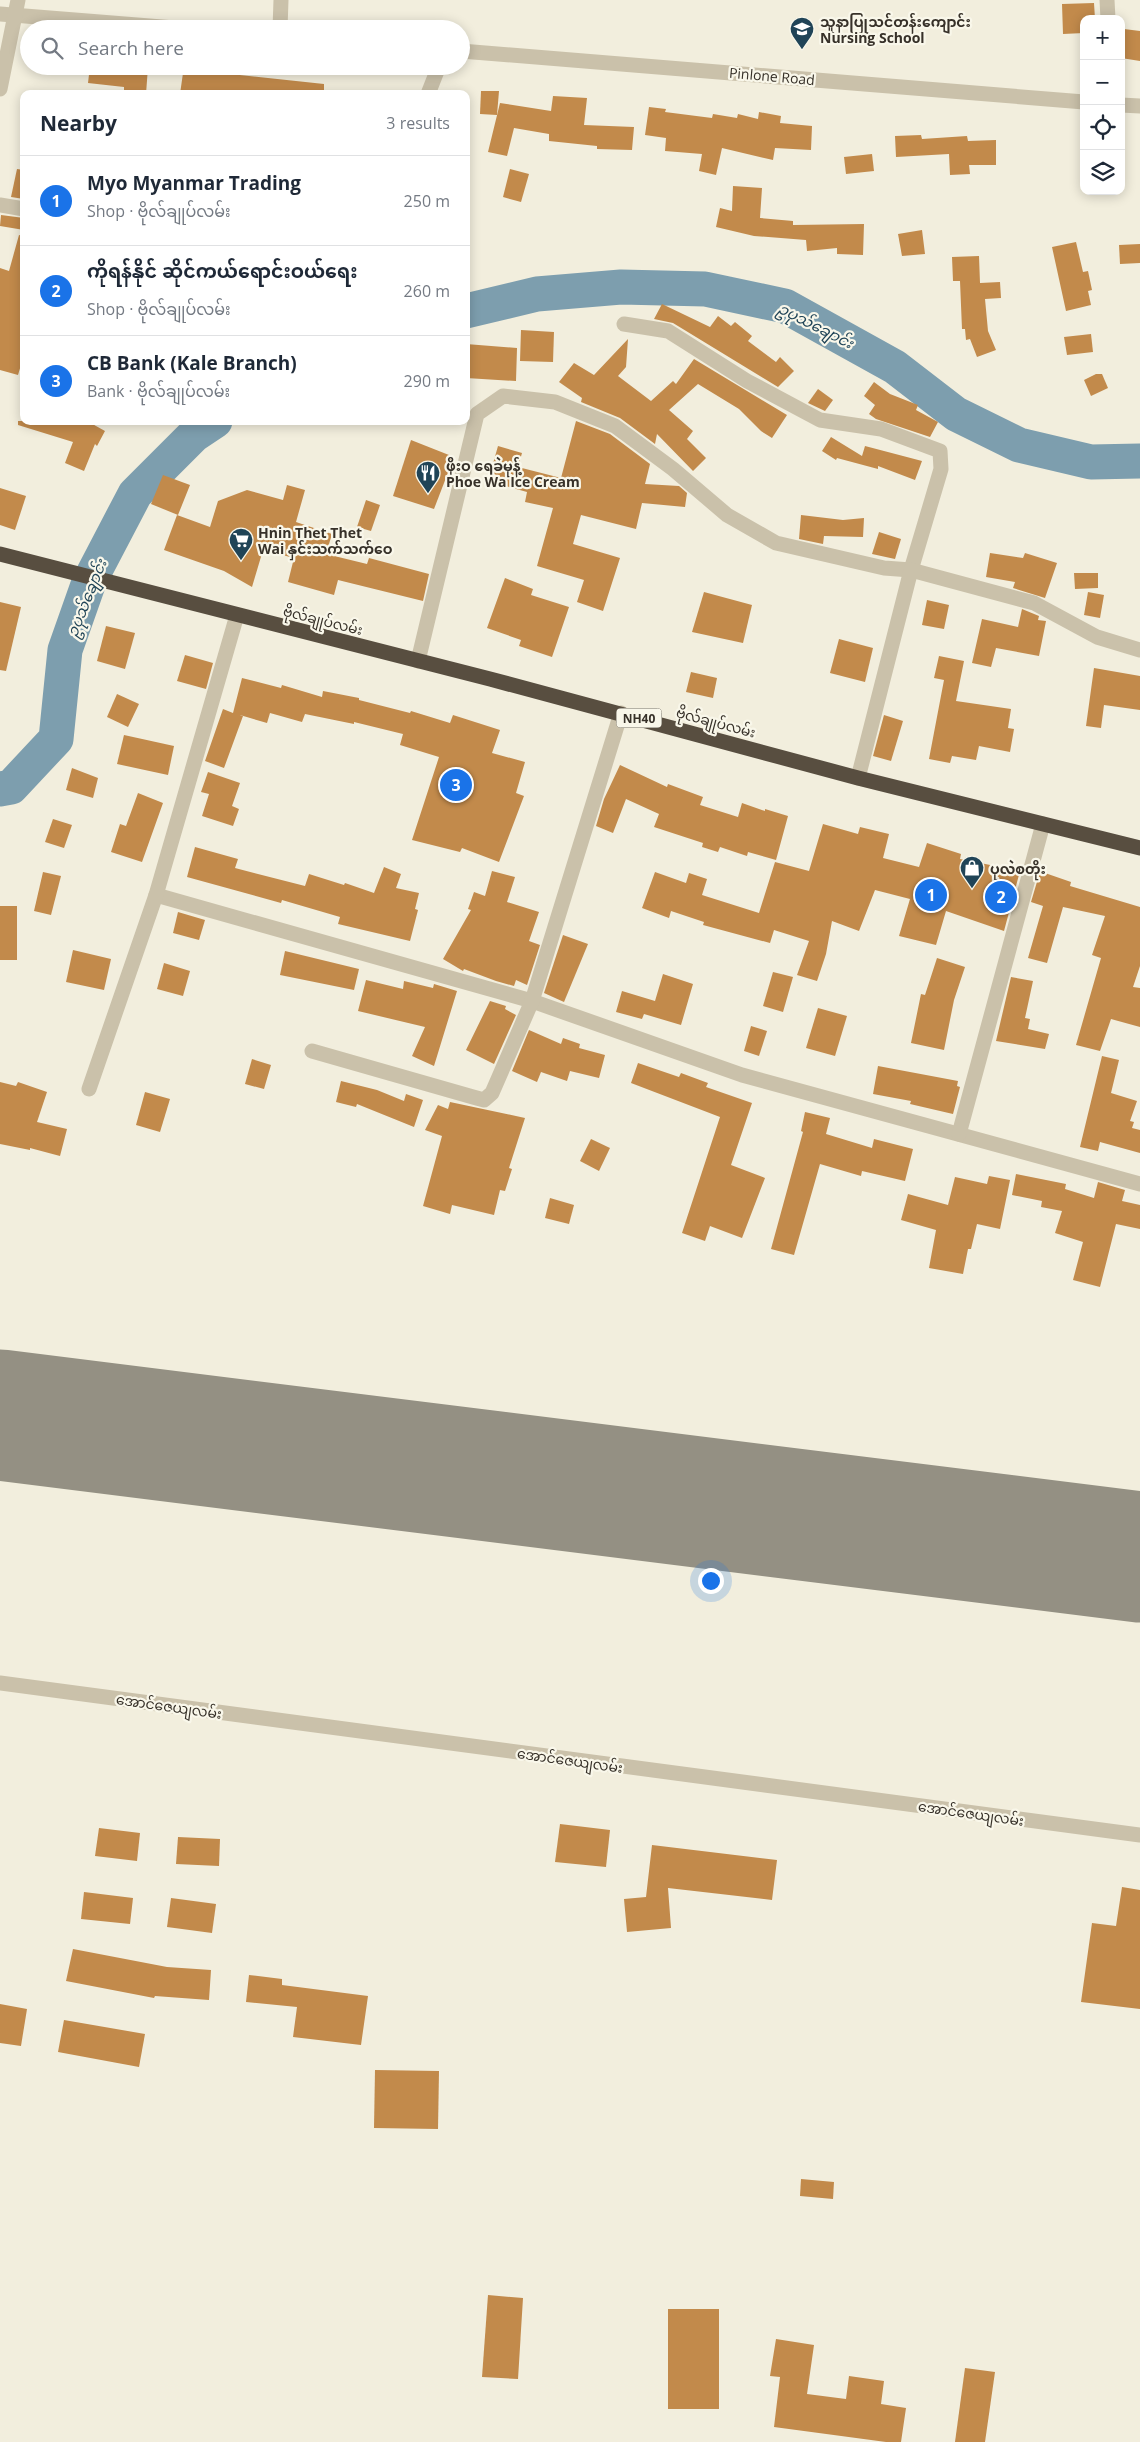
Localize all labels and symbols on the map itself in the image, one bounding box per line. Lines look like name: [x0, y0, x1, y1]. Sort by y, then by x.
place label: သူနာပြုသင်တန်းကျောင်း Nursing School: [820, 12, 971, 47]
school or university icon: သူနာပြုသင်တန်းကျောင်း Nursing School: [789, 16, 815, 50]
street label: Pinlone Road: [728, 63, 816, 89]
water label: ဥပုသ်ချောင်း: [774, 297, 858, 356]
place label: ဖိုးဝ ရေခဲမုန့် Phoe Wa Ice Cream: [446, 456, 580, 491]
restaurant icon: ဖိုးဝ ရေခဲမုန့် Phoe Wa Ice Cream: [415, 460, 441, 494]
place label: Hnin Thet Thet Wai နှင်းသက်သက်ဝေ: [258, 523, 393, 561]
supermarket icon: Hnin Thet Thet Wai နှင်းသက်သက်ဝေ: [228, 527, 254, 561]
water label: ဥပုသ်ချောင်း: [61, 555, 114, 641]
street label: ဗိုလ်ချုပ်လမ်း: [280, 601, 365, 642]
street label: ဗိုလ်ချုပ်လမ်း: [673, 702, 758, 745]
road number: NH40: [616, 708, 662, 728]
pin: 3: [440, 766, 472, 804]
shop icon: ပုလဲစတိုး: [959, 855, 985, 889]
place label: ပုလဲစတိုး: [990, 859, 1046, 881]
pin: 1: [915, 876, 947, 914]
pin: 2: [985, 878, 1017, 916]
your location: [698, 1568, 724, 1594]
street label: အောင်ဇေယျလမ်း: [114, 1689, 223, 1726]
street label: အောင်ဇေယျလမ်း: [515, 1743, 624, 1780]
street label: အောင်ဇေယျလမ်း: [916, 1796, 1025, 1833]

